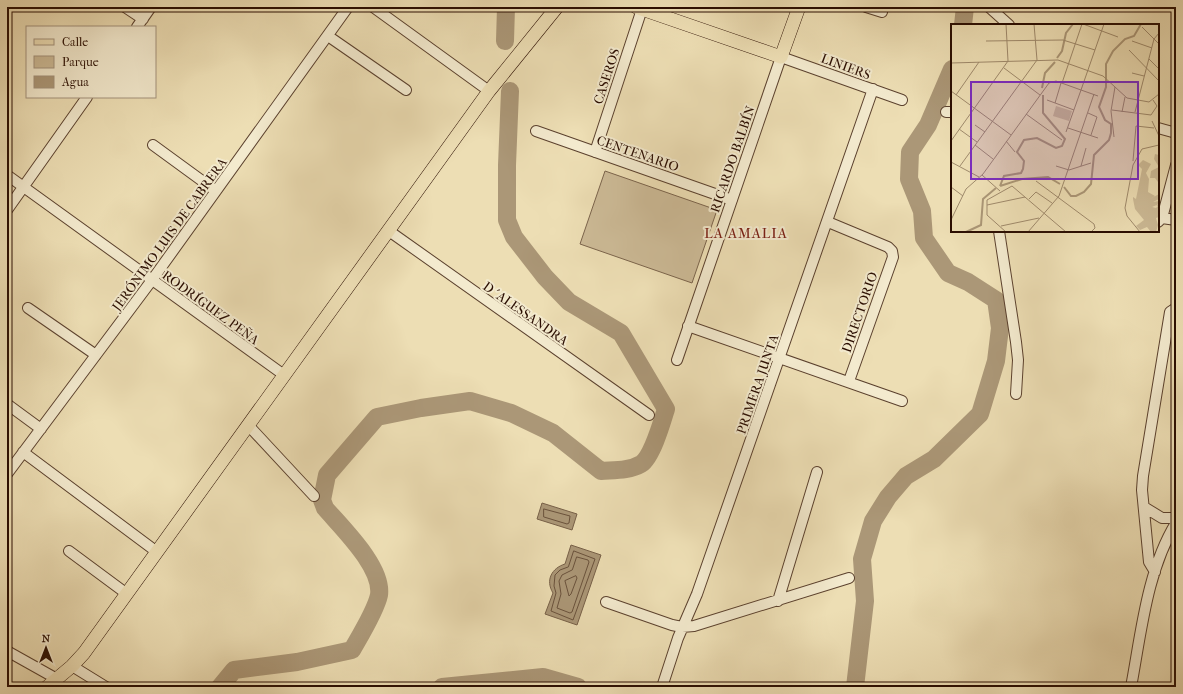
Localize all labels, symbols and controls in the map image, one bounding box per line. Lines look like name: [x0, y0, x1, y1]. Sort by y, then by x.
inset map: [951, 24, 1159, 232]
legend: [26, 26, 156, 98]
text: Calle: [62, 35, 88, 49]
street label: CASEROS: [590, 46, 623, 106]
street label: LINIERS: [819, 51, 873, 82]
text: Parque: [62, 55, 99, 69]
text: Agua: [61, 75, 89, 89]
street label: RICARDO BALBÍN: [707, 104, 758, 215]
street label: CENTENARIO: [595, 132, 681, 175]
street label: JERÓNIMO LUIS DE CABRERA: [108, 154, 230, 314]
district label: LA AMALIA: [704, 225, 788, 242]
street label: RODRÍGUEZ PEÑA: [159, 267, 262, 348]
street label: DIRECTORIO: [839, 270, 880, 355]
street label: D´ALESSANDRA: [480, 278, 572, 349]
street label: PRIMERA JUNTA: [733, 332, 782, 436]
north arrow: [26, 628, 66, 668]
text: N: [42, 632, 51, 645]

